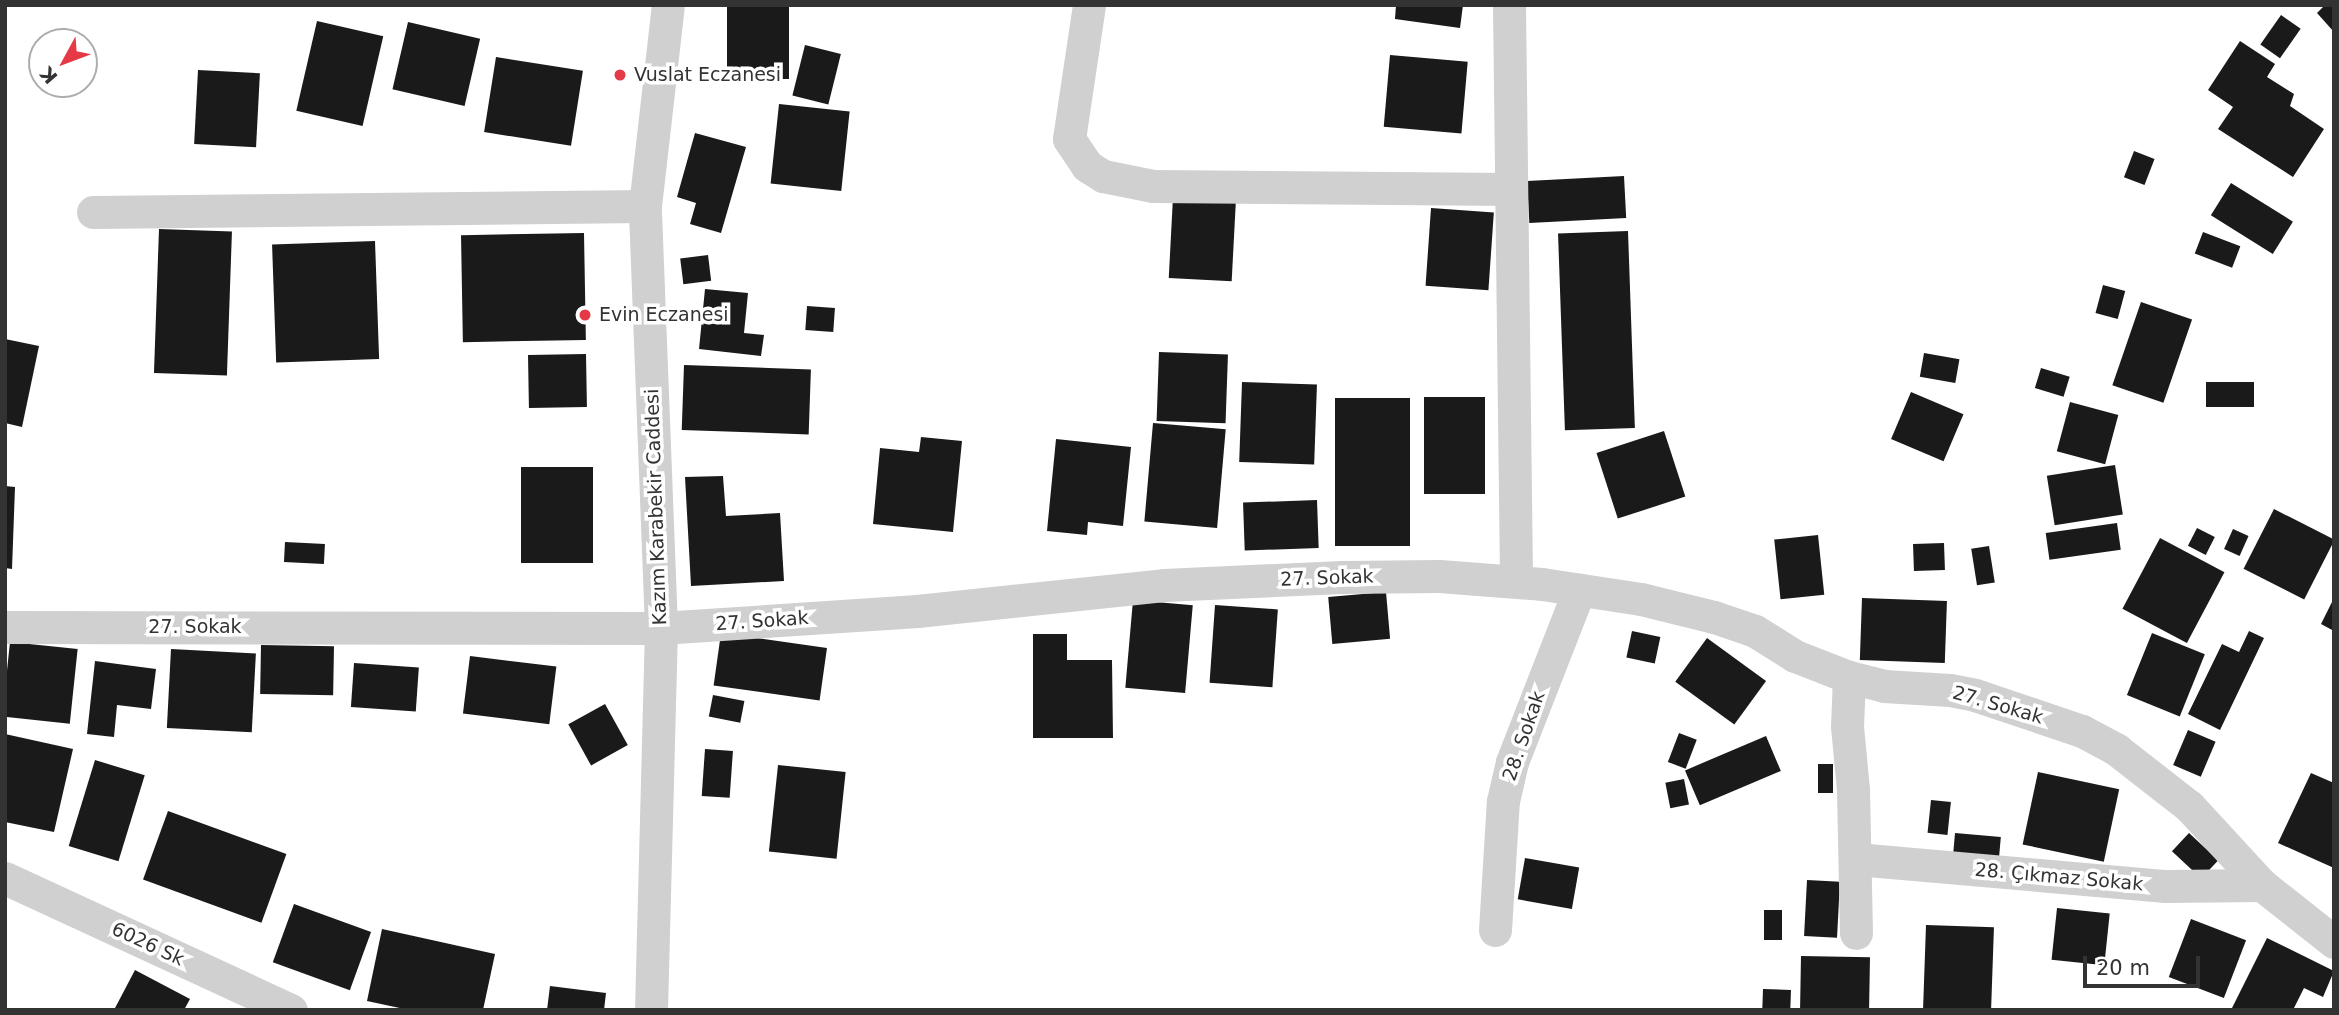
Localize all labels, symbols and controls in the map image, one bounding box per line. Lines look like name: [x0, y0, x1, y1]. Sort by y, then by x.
north arrow: [28, 28, 98, 98]
text: K: [36, 63, 62, 88]
place label: Vuslat Eczanesi: [634, 64, 781, 86]
marker: Vuslat Eczanesi: [612, 67, 628, 83]
place label: Evin Eczanesi: [599, 304, 729, 326]
marker: Evin Eczanesi: [577, 307, 593, 323]
street label: Kazım Karabekir Caddesi: [640, 388, 672, 626]
street label: 27. Sokak: [1280, 565, 1374, 591]
street label: 27. Sokak: [715, 606, 809, 636]
street label: 27. Sokak: [148, 616, 242, 638]
street label: 27. Sokak: [1950, 681, 2046, 729]
street label: 28. Sokak: [1498, 688, 1550, 784]
street label: 28. Çıkmaz Sokak: [1974, 858, 2144, 896]
street label: 6026 Sk: [108, 917, 188, 971]
scale bar: [2087, 942, 2204, 986]
text: 20 m: [2096, 956, 2150, 980]

